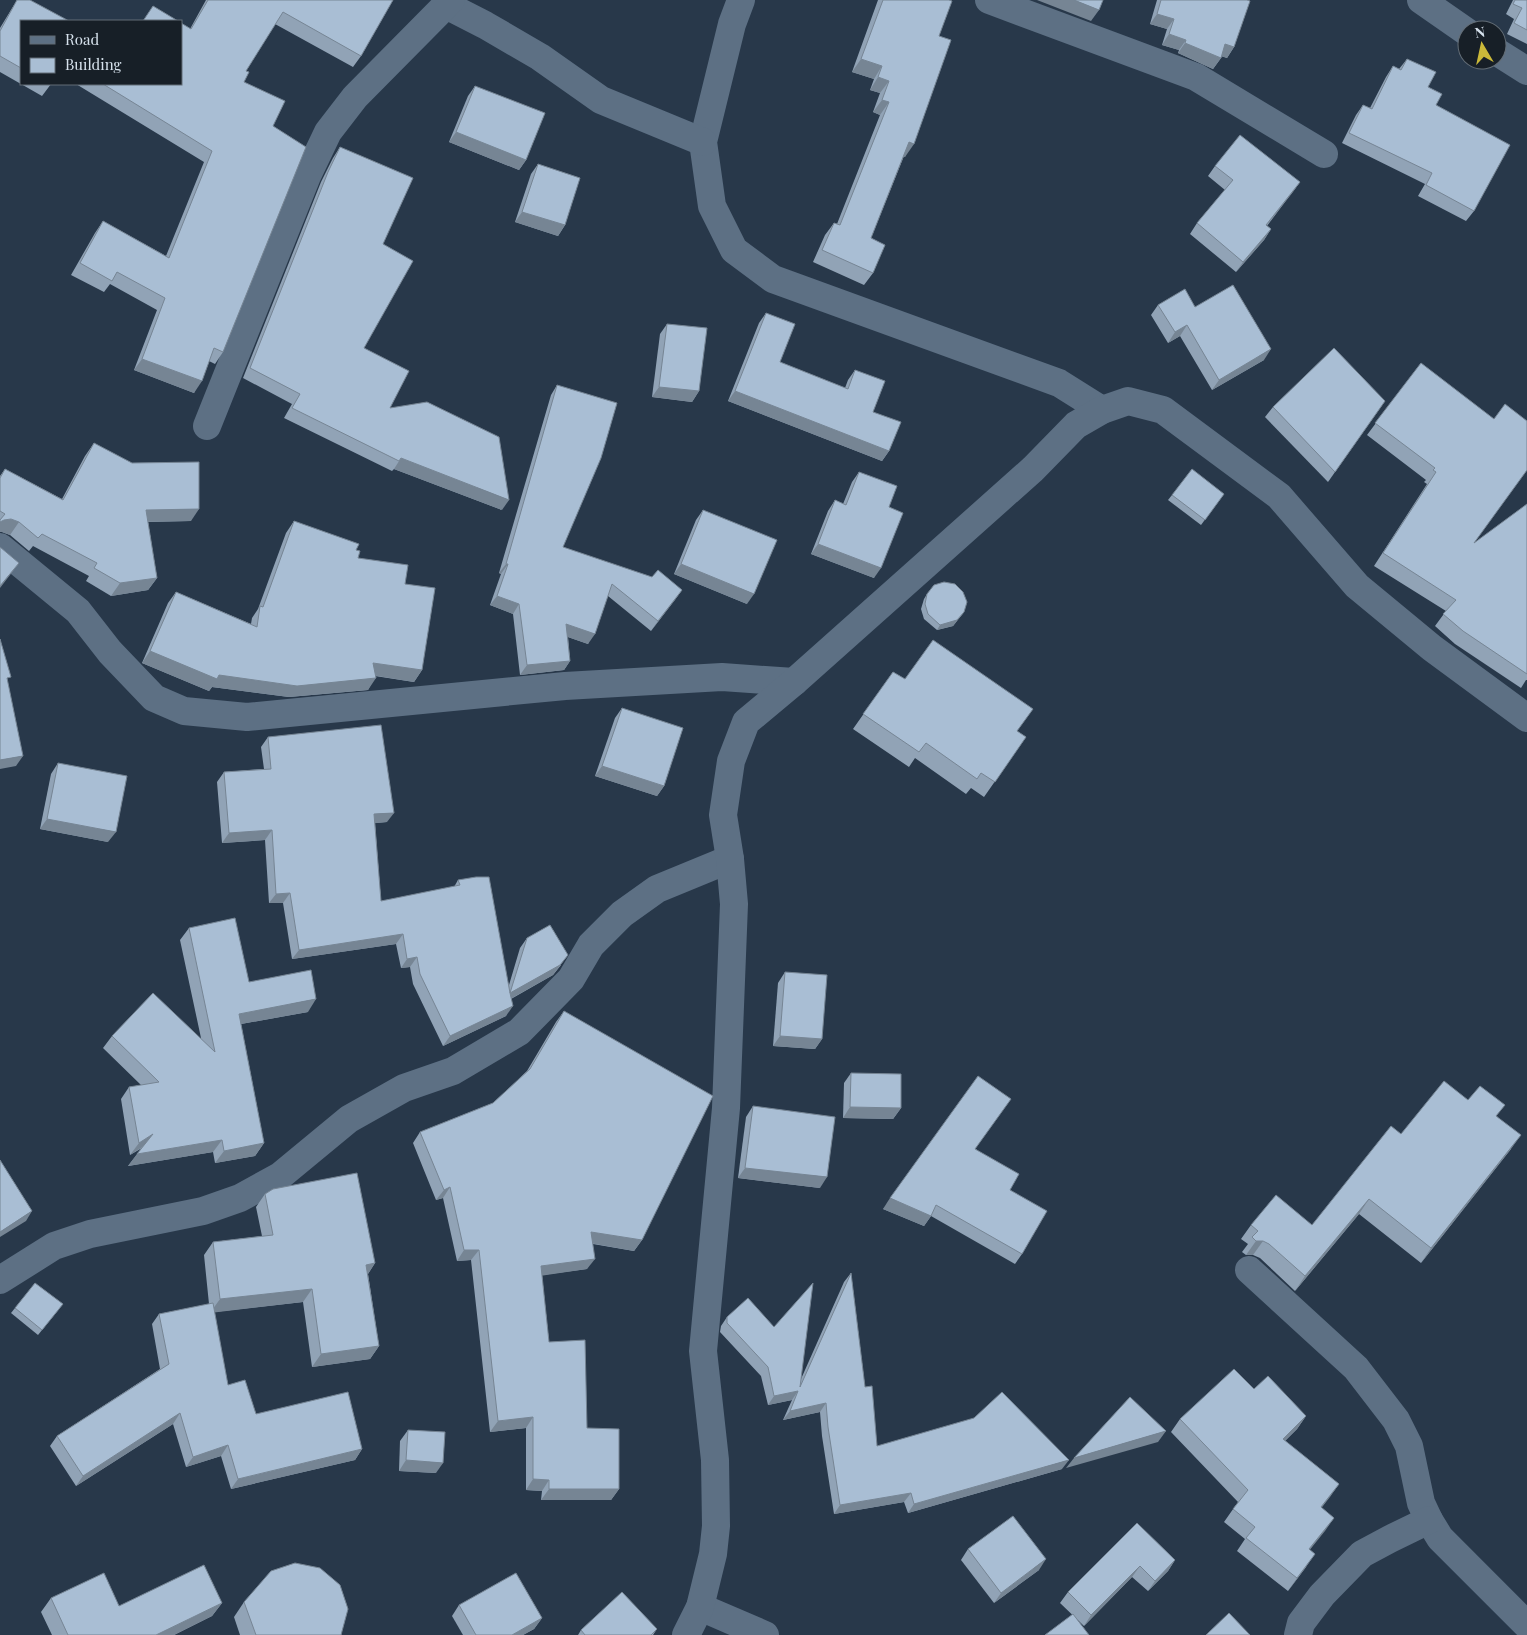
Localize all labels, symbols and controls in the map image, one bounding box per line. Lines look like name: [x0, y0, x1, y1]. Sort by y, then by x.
legend: [20, 20, 182, 85]
north arrow: [1457, 20, 1507, 70]
text: N: [1473, 21, 1486, 42]
text: Road: [65, 29, 99, 49]
text: Building: [65, 54, 122, 74]

